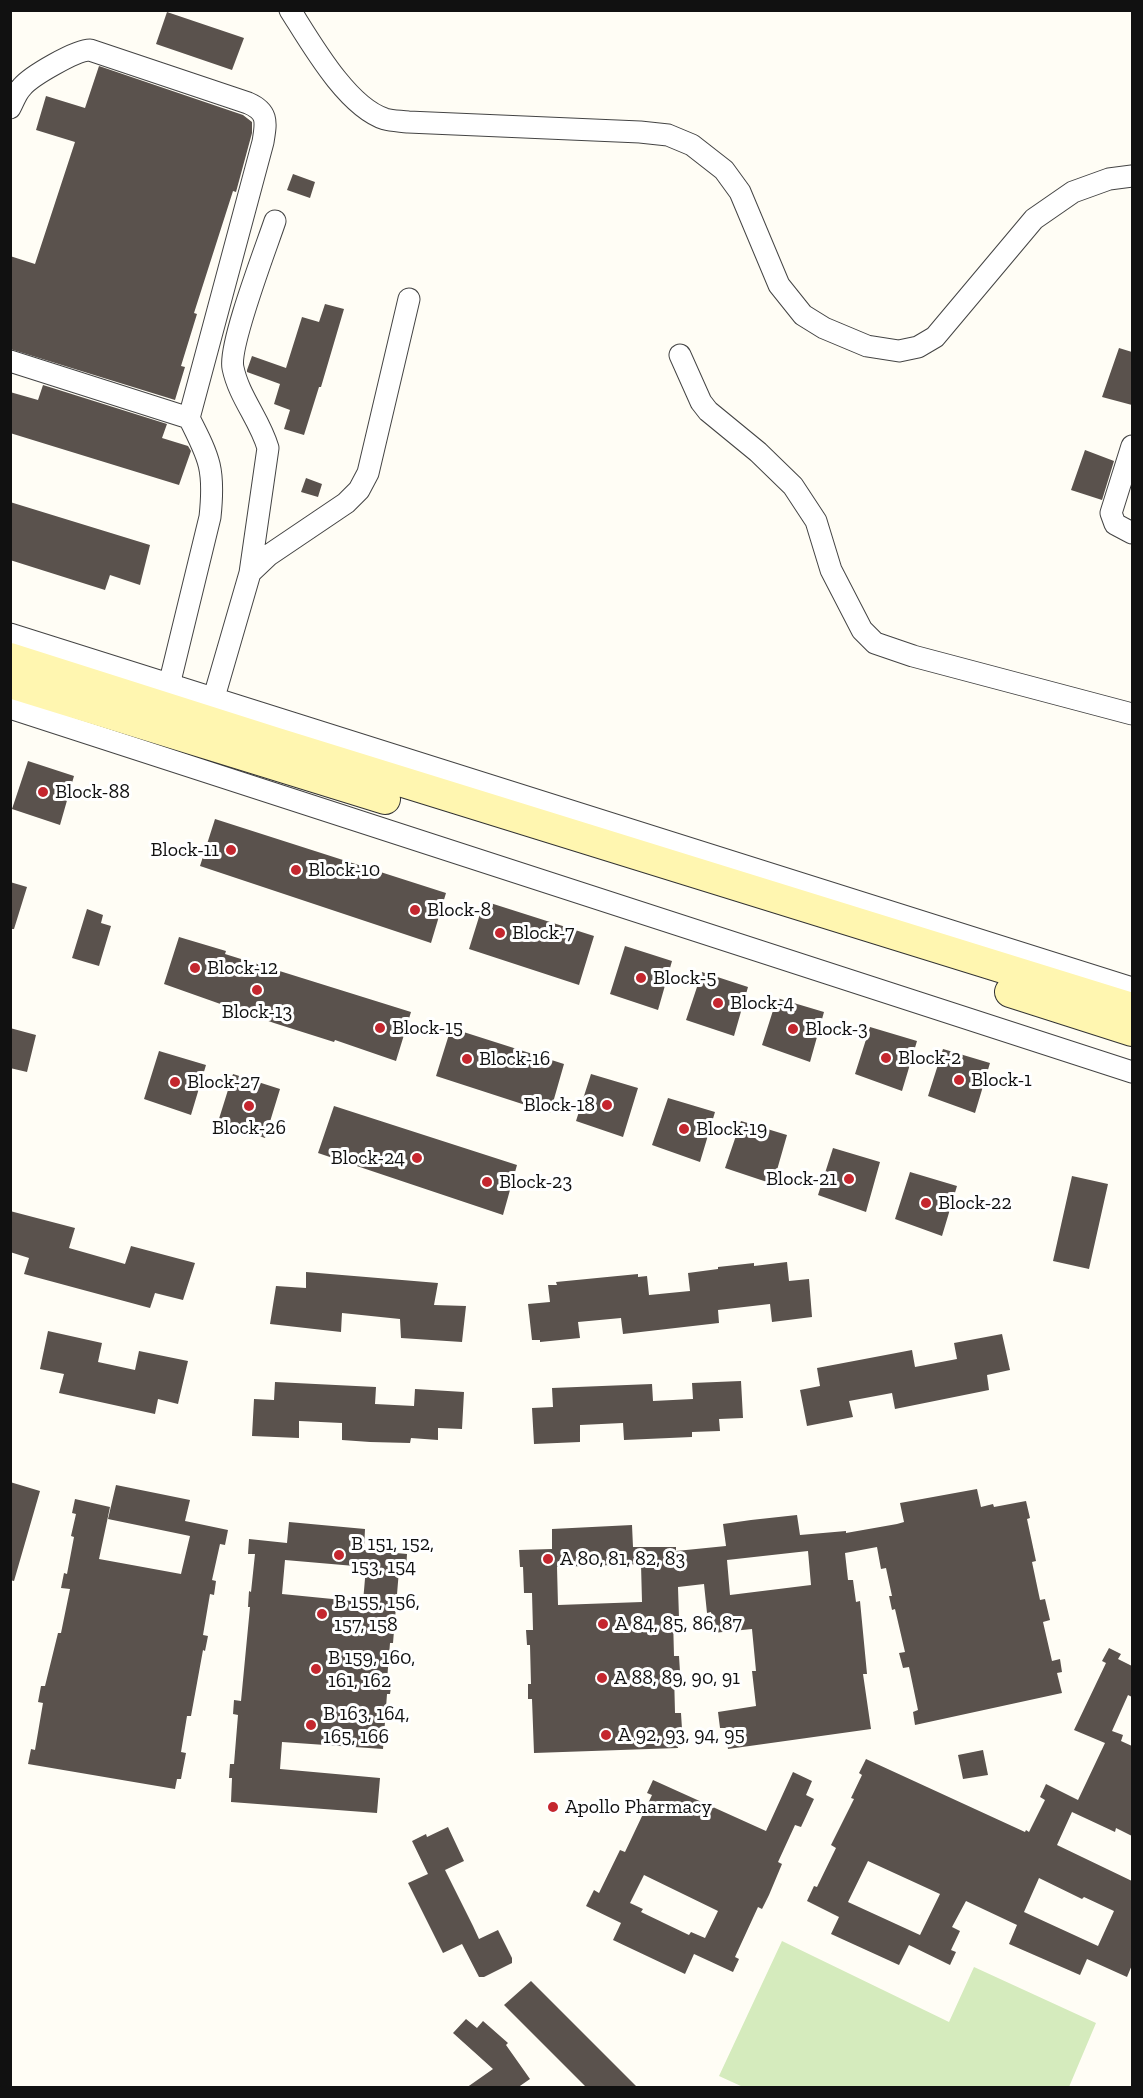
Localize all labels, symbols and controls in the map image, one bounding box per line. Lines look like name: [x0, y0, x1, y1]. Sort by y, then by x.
place label: Block-88: [55, 780, 130, 804]
marker: Block-88: [36, 785, 50, 799]
place label: Block-11: [151, 838, 219, 862]
marker: Block-11: [224, 843, 238, 857]
place label: Block-10: [308, 858, 380, 882]
marker: Block-10: [289, 863, 303, 877]
place label: Block-8: [427, 898, 491, 922]
marker: Block-8: [408, 903, 422, 917]
place label: Block-7: [512, 921, 574, 945]
marker: Block-7: [493, 926, 507, 940]
place label: Block-12: [207, 956, 278, 980]
marker: Block-12: [188, 961, 202, 975]
place label: Block-5: [653, 966, 716, 990]
marker: Block-5: [634, 971, 648, 985]
marker: Block-13: [250, 983, 264, 997]
place label: Block-4: [730, 991, 794, 1015]
marker: Block-4: [711, 996, 725, 1010]
place label: Block-13: [222, 1000, 292, 1024]
place label: Block-15: [392, 1016, 463, 1040]
place label: Block-3: [805, 1017, 868, 1041]
marker: Block-15: [373, 1021, 387, 1035]
marker: Block-3: [786, 1022, 800, 1036]
place label: Block-2: [898, 1046, 961, 1070]
place label: Block-16: [479, 1047, 550, 1071]
marker: Block-2: [879, 1051, 893, 1065]
marker: Block-16: [460, 1052, 474, 1066]
place label: Block-1: [971, 1068, 1032, 1092]
place label: Block-27: [187, 1070, 260, 1094]
marker: Block-1: [952, 1073, 966, 1087]
marker: Block-27: [168, 1075, 182, 1089]
place label: Block-18: [524, 1093, 595, 1117]
marker: Block-18: [600, 1098, 614, 1112]
marker: Block-26: [242, 1099, 256, 1113]
place label: Block-26: [212, 1116, 286, 1140]
place label: Block-19: [696, 1117, 767, 1141]
marker: Block-19: [677, 1122, 691, 1136]
place label: Block-24: [331, 1146, 405, 1170]
marker: Block-24: [410, 1151, 424, 1165]
place label: Block-21: [766, 1167, 837, 1191]
place label: Block-23: [499, 1170, 572, 1194]
marker: Block-21: [842, 1172, 856, 1186]
marker: Block-23: [480, 1175, 494, 1189]
place label: Block-22: [938, 1191, 1012, 1215]
marker: Block-22: [919, 1196, 933, 1210]
place label: B 151, 152, 153, 154: [351, 1532, 434, 1579]
place label: A 80, 81, 82, 83: [560, 1547, 685, 1571]
marker: B 151, 152, 153, 154: [332, 1548, 346, 1562]
marker: A 80, 81, 82, 83: [541, 1552, 555, 1566]
place label: B 155, 156, 157, 158: [334, 1590, 420, 1637]
marker: B 155, 156, 157, 158: [315, 1607, 329, 1621]
place label: A 84, 85, 86, 87: [615, 1612, 742, 1636]
marker: A 84, 85, 86, 87: [596, 1617, 610, 1631]
place label: B 159, 160, 161, 162: [328, 1646, 415, 1693]
marker: B 159, 160, 161, 162: [309, 1662, 323, 1676]
place label: A 88, 89, 90, 91: [614, 1666, 740, 1690]
marker: A 88, 89, 90, 91: [595, 1671, 609, 1685]
place label: B 163, 164, 165, 166: [323, 1702, 409, 1749]
marker: B 163, 164, 165, 166: [304, 1718, 318, 1732]
place label: A 92, 93, 94, 95: [618, 1723, 745, 1747]
marker: A 92, 93, 94, 95: [599, 1728, 613, 1742]
place label: Apollo Pharmacy: [565, 1795, 712, 1819]
marker: Apollo Pharmacy: [546, 1800, 560, 1814]

